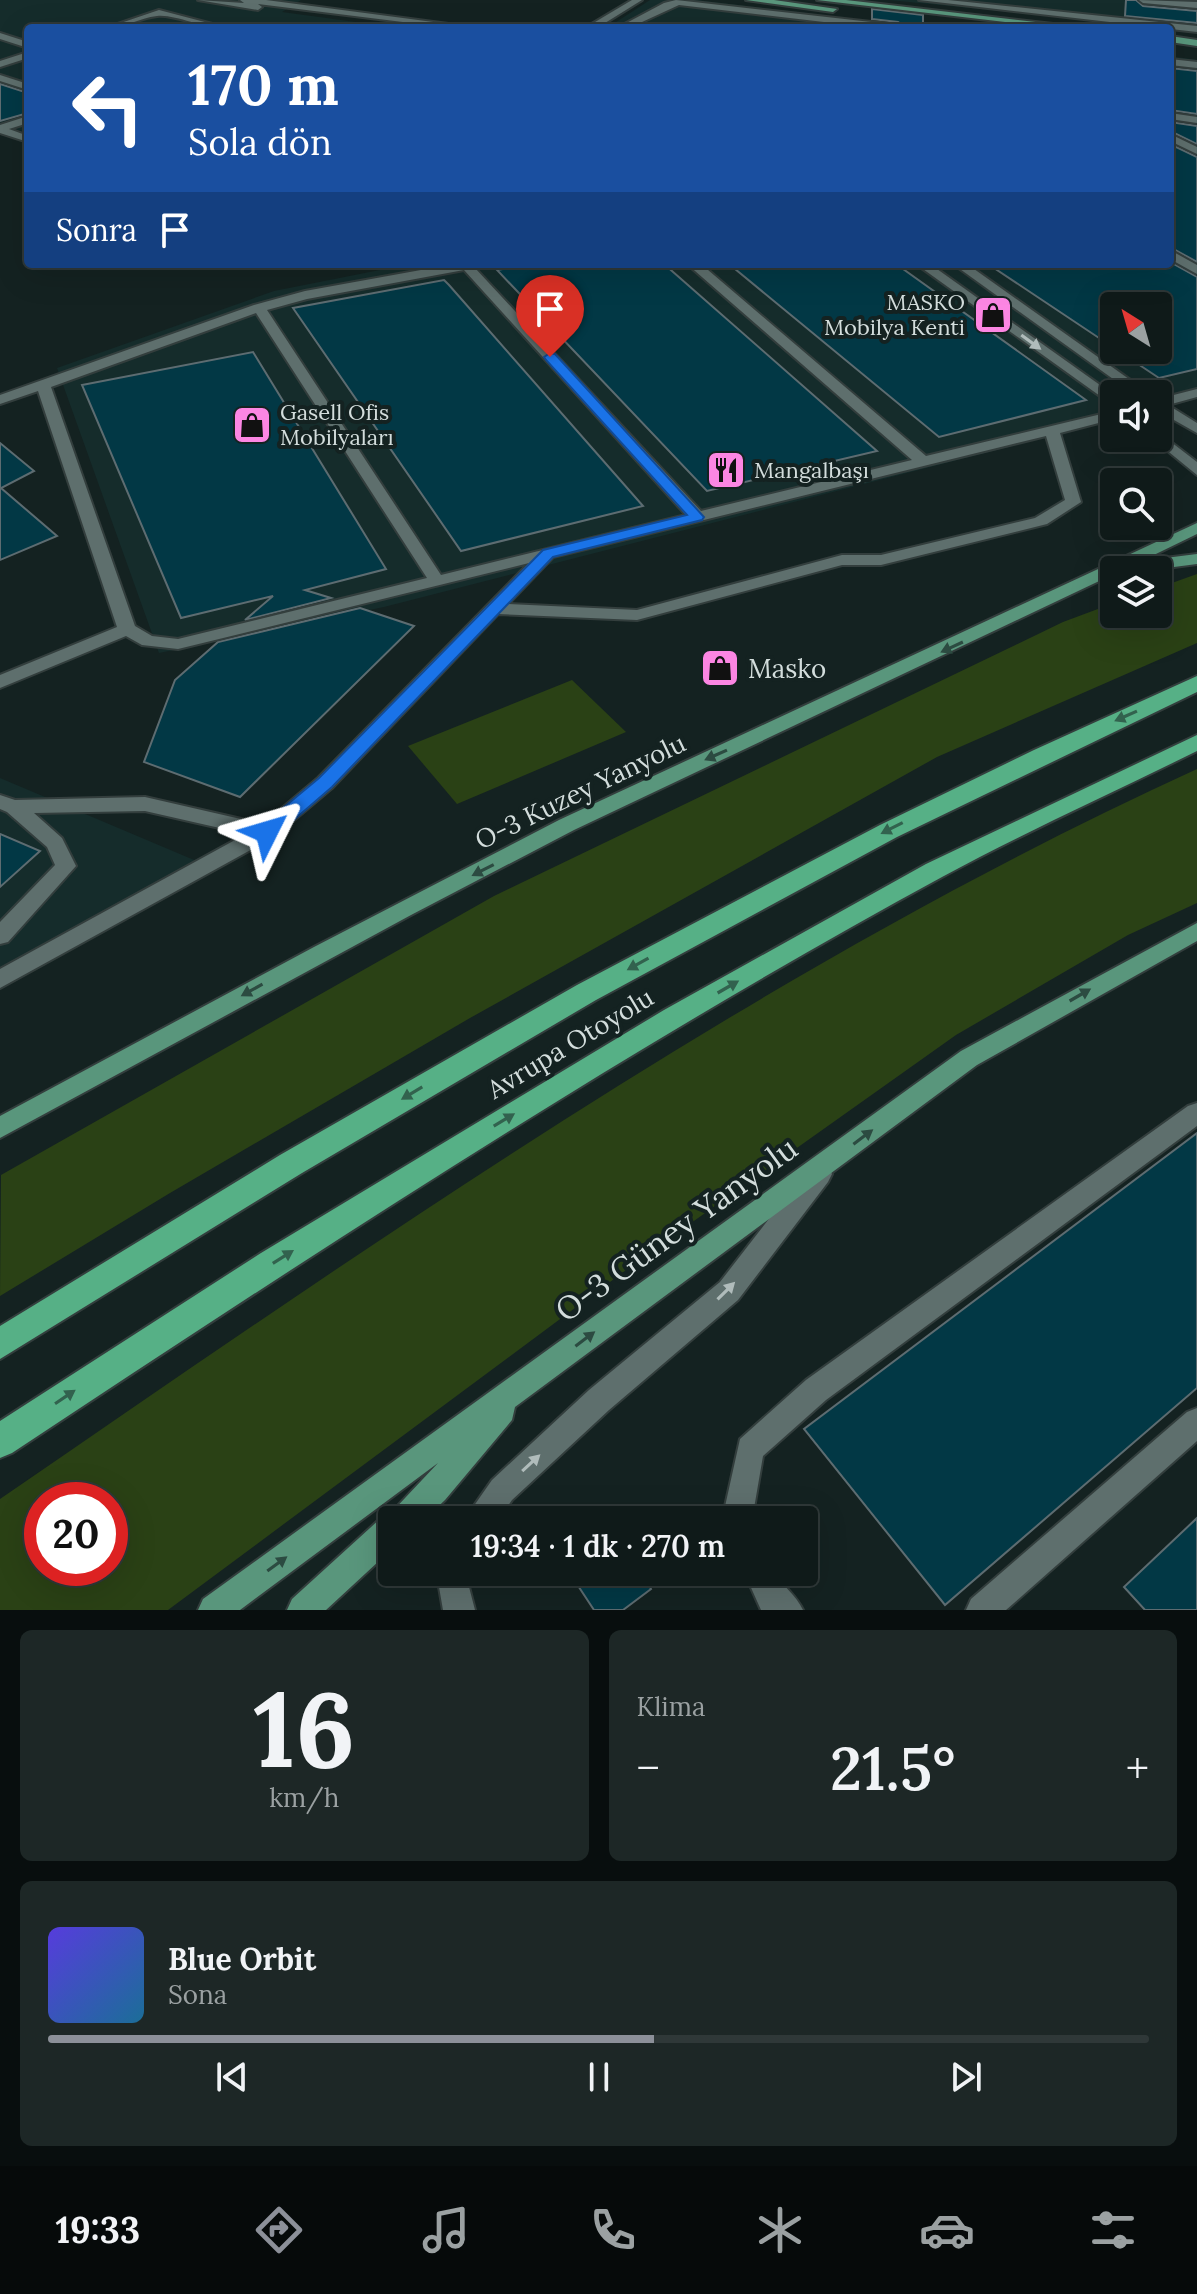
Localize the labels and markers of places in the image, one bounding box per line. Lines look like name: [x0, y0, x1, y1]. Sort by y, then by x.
pin: [516, 275, 584, 357]
place label: MASKO Mobilya Kenti: [824, 288, 965, 341]
shop icon: MASKO Mobilya Kenti: [972, 294, 1014, 336]
place label: Gasell Ofis Mobilyaları: [280, 398, 394, 451]
shop icon: Gasell Ofis Mobilyaları: [231, 404, 273, 446]
restaurant icon: Mangalbaşı: [705, 449, 747, 491]
place label: Mangalbaşı: [754, 456, 869, 484]
shop icon: Masko: [699, 647, 741, 689]
place label: Masko: [748, 652, 826, 685]

